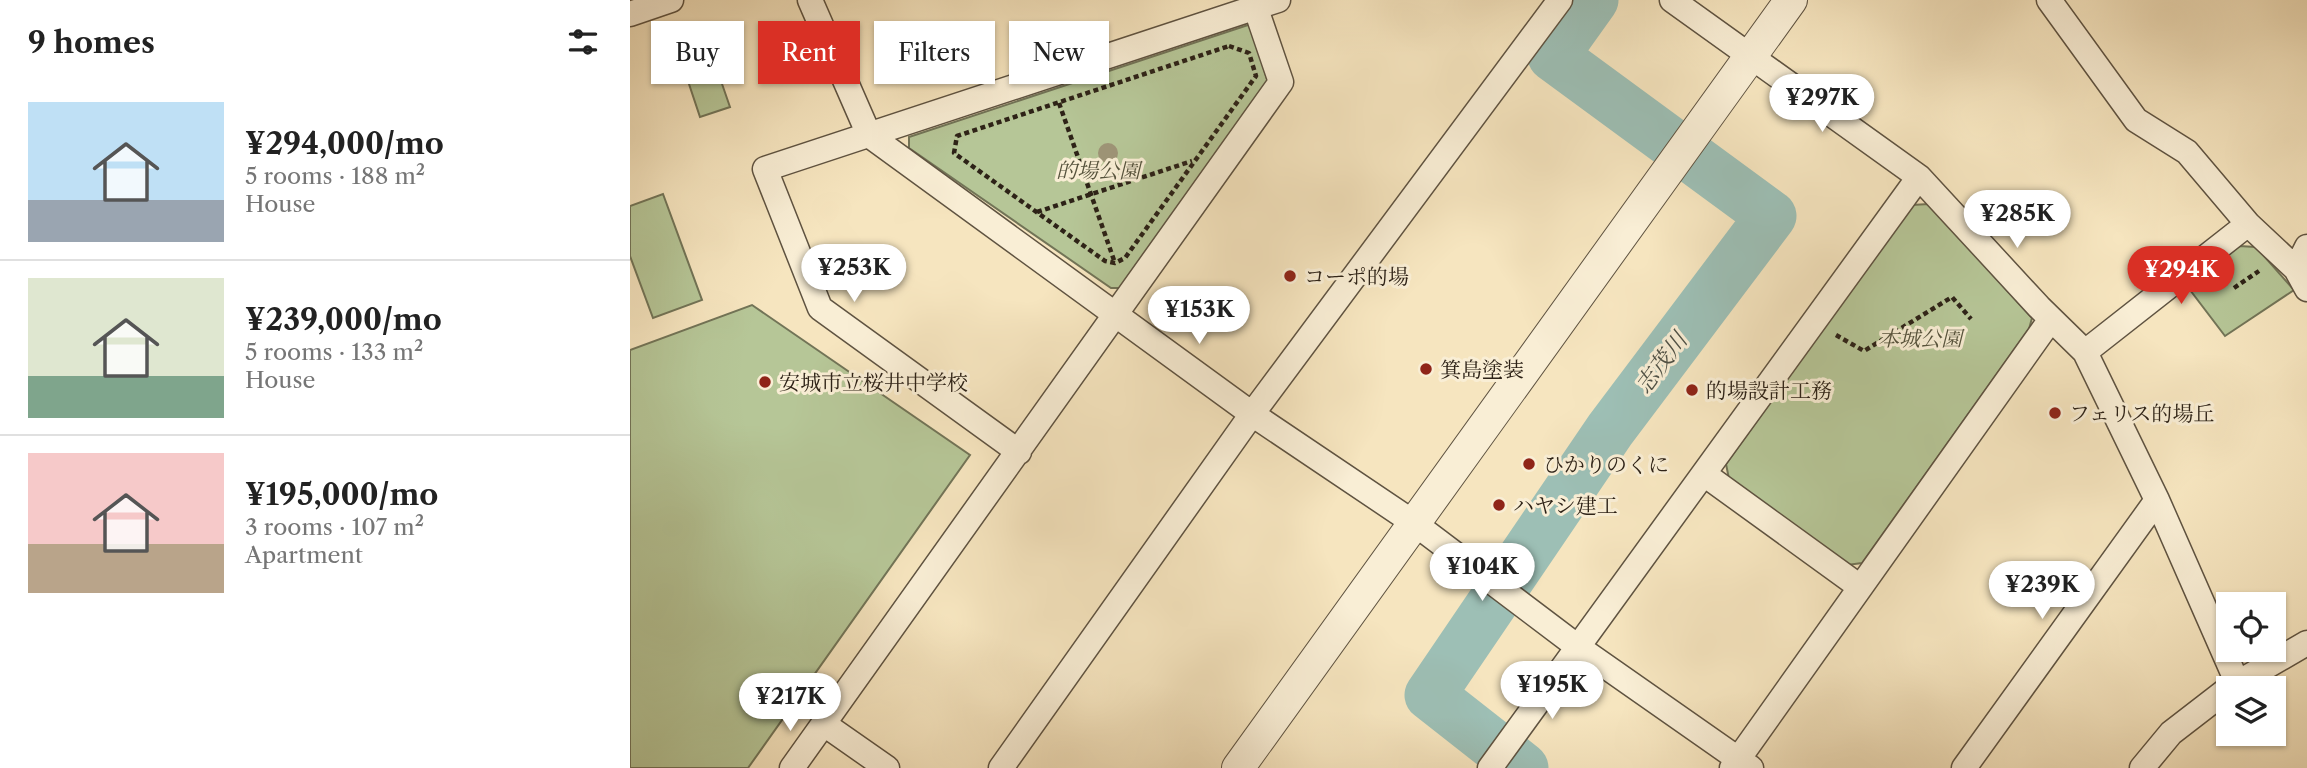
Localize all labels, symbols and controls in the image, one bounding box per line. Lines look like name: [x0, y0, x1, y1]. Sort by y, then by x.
chip: Buy: [651, 21, 744, 84]
chip: Rent: [758, 21, 860, 84]
chip: Filters: [874, 21, 995, 84]
chip: New: [1009, 21, 1109, 84]
icon: filters: [564, 23, 602, 61]
text: 9 homes: [28, 24, 155, 61]
pin: ¥297K: [1773, 74, 1871, 134]
text: ¥297K: [1785, 83, 1859, 111]
text: ¥294,000/mo: [245, 125, 444, 162]
icon: home: [84, 130, 168, 214]
park label: 的場公園: [1056, 158, 1143, 183]
text: 5 rooms · 188 m²: [245, 162, 425, 190]
text: House: [245, 190, 315, 218]
pin: ¥285K: [1968, 190, 2066, 250]
text: ¥285K: [1980, 199, 2054, 227]
pin: ¥253K: [805, 244, 903, 304]
pin: ¥294K: [2132, 246, 2230, 306]
text: ¥253K: [817, 253, 891, 281]
text: ¥294K: [2143, 255, 2219, 283]
place label: コーポ的場: [1304, 264, 1409, 289]
marker: コーポ的場: [1282, 268, 1298, 284]
pin: ¥153K: [1150, 286, 1248, 346]
text: ¥153K: [1164, 295, 1234, 323]
text: ¥239,000/mo: [245, 301, 442, 338]
icon: home: [84, 306, 168, 390]
water label: 志茂川: [1629, 325, 1695, 399]
park label: 本城公園: [1878, 326, 1965, 351]
text: 5 rooms · 133 m²: [245, 338, 423, 366]
place label: 箕島塗装: [1440, 357, 1524, 382]
marker: 箕島塗装: [1418, 361, 1434, 377]
text: House: [245, 366, 315, 394]
place label: 安城市立桜井中学校: [779, 370, 968, 395]
marker: 安城市立桜井中学校: [757, 374, 773, 390]
place label: 的場設計工務: [1706, 378, 1832, 403]
marker: 的場設計工務: [1684, 382, 1700, 398]
place label: フェリス的場丘: [2069, 401, 2215, 426]
marker: フェリス的場丘: [2047, 405, 2063, 421]
place label: ひかりのくに: [1543, 452, 1669, 477]
marker: ひかりのくに: [1521, 456, 1537, 472]
text: ¥195,000/mo: [245, 476, 438, 513]
icon: home: [84, 481, 168, 565]
place label: ハヤシ建工: [1513, 493, 1618, 518]
marker: ハヤシ建工: [1491, 497, 1507, 513]
text: 3 rooms · 107 m²: [245, 513, 424, 541]
text: Apartment: [245, 541, 363, 569]
pin: ¥104K: [1433, 544, 1531, 603]
text: ¥104K: [1446, 552, 1518, 580]
pin: ¥239K: [1993, 562, 2091, 621]
text: ¥239K: [2005, 570, 2079, 598]
map controls: [2216, 592, 2286, 746]
button: locate: [2216, 592, 2286, 662]
pin: ¥195K: [1503, 662, 1601, 721]
text: ¥195K: [1517, 670, 1587, 698]
pin: ¥217K: [741, 674, 839, 733]
button: layers: [2216, 676, 2286, 746]
text: ¥217K: [755, 682, 825, 710]

